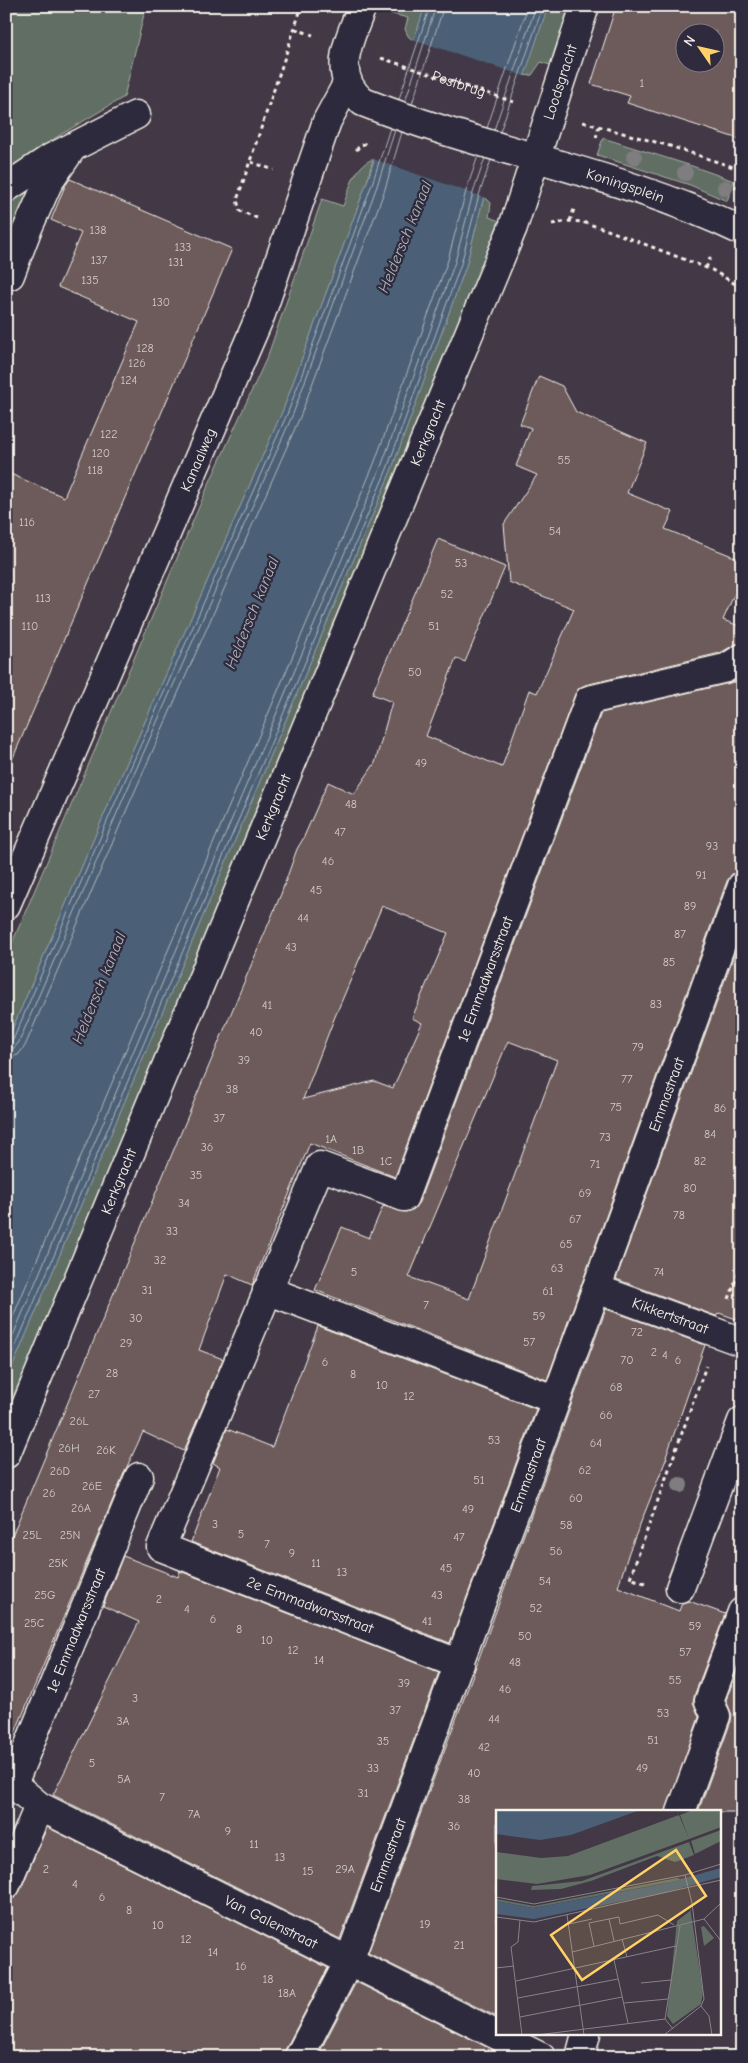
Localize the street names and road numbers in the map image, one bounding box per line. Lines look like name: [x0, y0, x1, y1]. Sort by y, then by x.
street label: Loodsgracht: [540, 41, 581, 122]
street label: Postbrug: [430, 66, 488, 101]
street label: Koningsplein: [584, 164, 667, 207]
street label: Kerkgracht: [406, 396, 450, 468]
street label: Kanaalweg: [177, 425, 220, 494]
street label: Kerkgracht: [252, 771, 295, 843]
street label: 1e Emmadwarsstraat: [454, 913, 517, 1044]
street label: Emmastraat: [645, 1054, 688, 1134]
street label: Kerkgracht: [97, 1145, 141, 1217]
street label: Kikkertstraat: [630, 1294, 711, 1338]
street label: Emmastraat: [506, 1435, 550, 1515]
street label: 1e Emmadwarsstraat: [43, 1565, 110, 1695]
street label: 2e Emmadwarsstraat: [244, 1572, 377, 1638]
street label: Emmastraat: [366, 1815, 410, 1895]
street label: Van Galenstraat: [221, 1891, 321, 1953]

